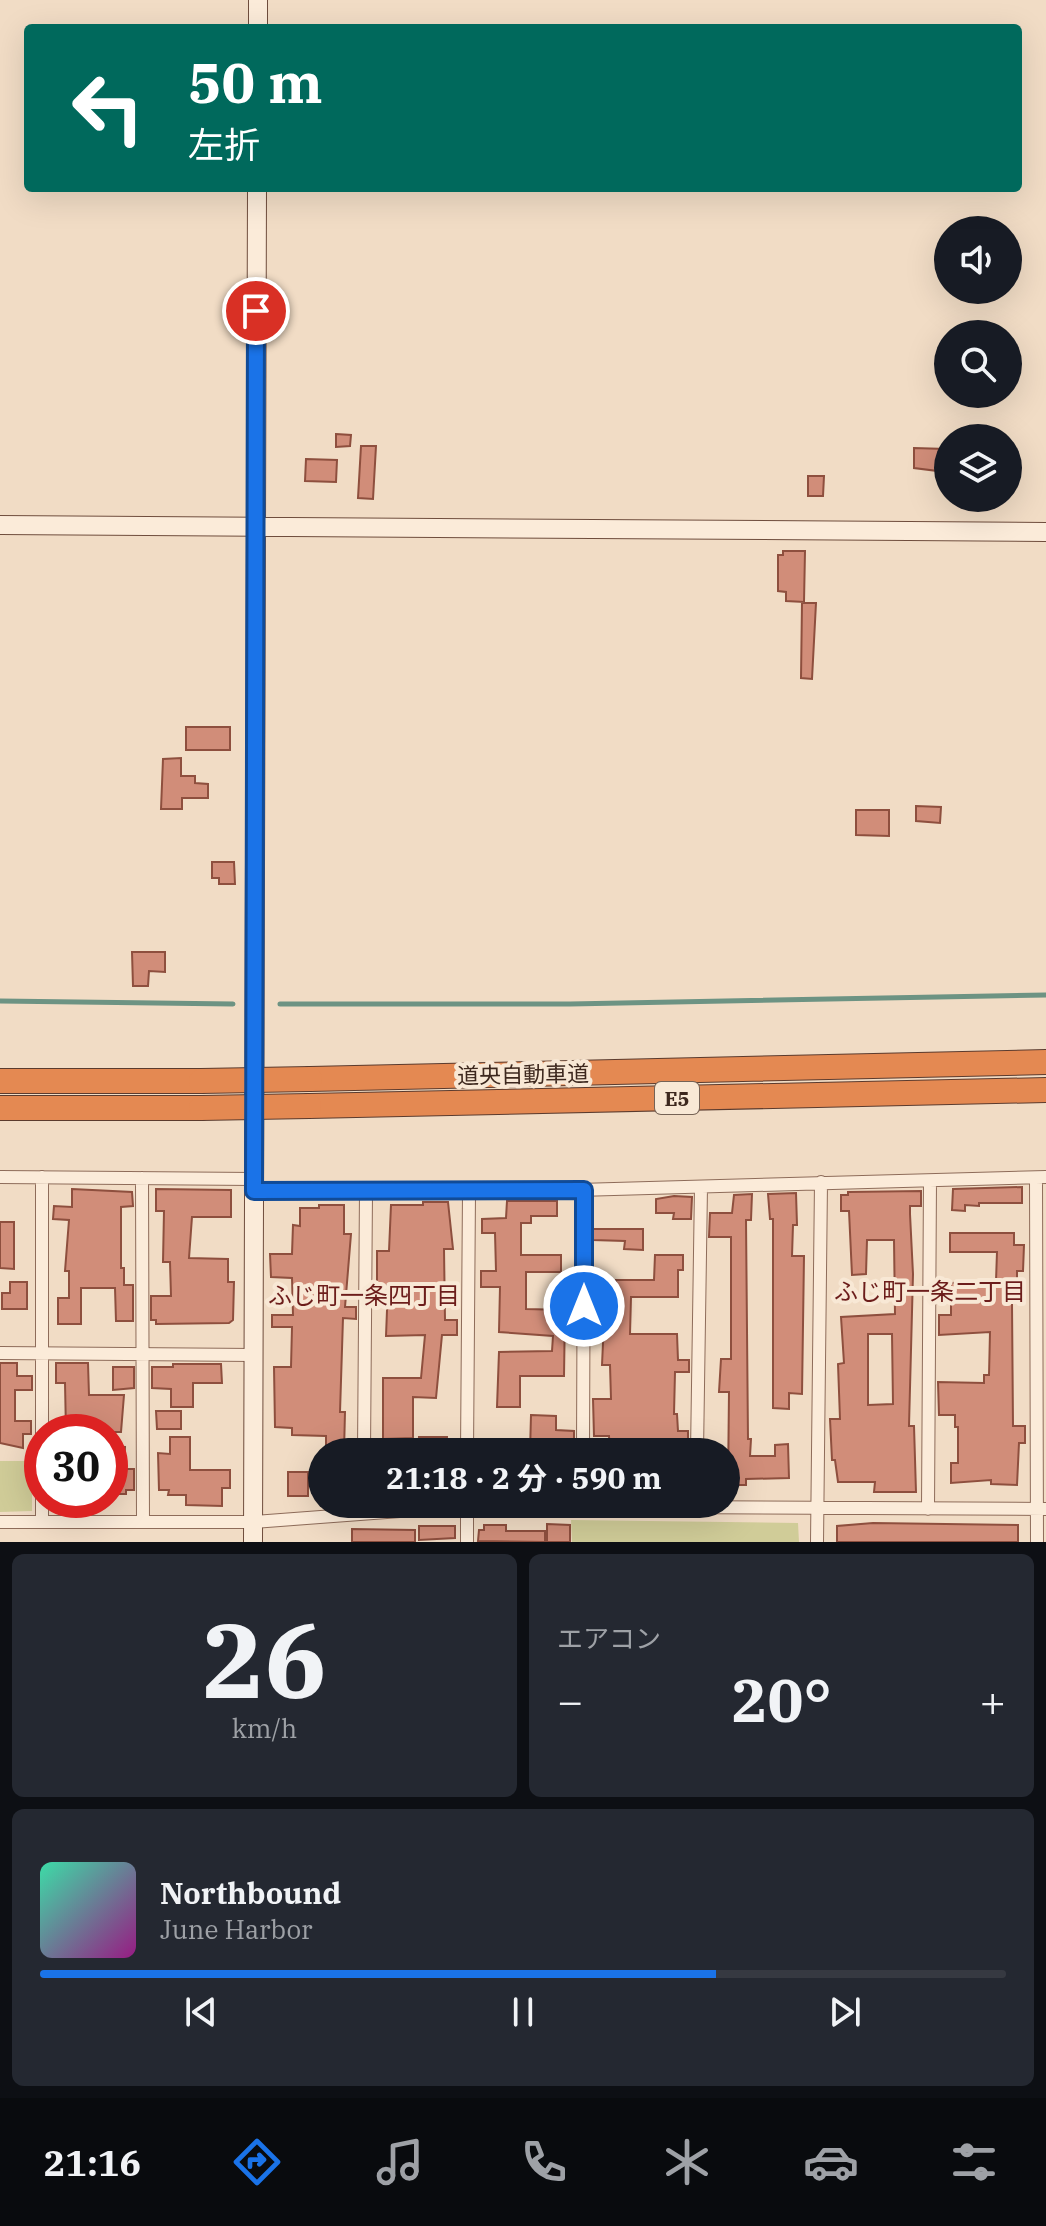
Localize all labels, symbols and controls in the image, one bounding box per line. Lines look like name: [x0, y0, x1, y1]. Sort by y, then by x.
text: 50 m: [188, 46, 323, 118]
icon: left: [56, 56, 160, 160]
text: 左折: [188, 121, 260, 168]
map controls: [934, 216, 1022, 512]
button: sound: [934, 216, 1022, 304]
pin: [222, 277, 290, 345]
icon: arrive: [234, 289, 278, 333]
button: search: [934, 320, 1022, 408]
button: layers: [934, 424, 1022, 512]
street label: 道央自動車道: [457, 1058, 589, 1090]
road number: E5: [655, 1082, 699, 1114]
position arrow: [542, 1264, 626, 1348]
district label: ふじ町一条二丁目: [834, 1275, 1026, 1307]
district label: ふじ町一条四丁目: [268, 1279, 460, 1311]
speed limit sign: 30: [24, 1414, 128, 1518]
text: 21:18 · 2 分 · 590 m: [386, 1458, 662, 1497]
text: 26: [202, 1591, 327, 1727]
text: エアコン: [557, 1621, 661, 1655]
text: 20°: [731, 1660, 832, 1739]
text: −: [557, 1672, 583, 1729]
text: +: [980, 1672, 1006, 1729]
text: km/h: [232, 1711, 297, 1745]
text: Northbound: [160, 1873, 341, 1912]
text: June Harbor: [160, 1912, 313, 1946]
icon: previous: [179, 1990, 223, 2034]
icon: pause: [501, 1990, 545, 2034]
icon: next: [823, 1990, 867, 2034]
icon: directions: [229, 2134, 285, 2190]
icon: music: [372, 2134, 428, 2190]
icon: phone: [516, 2134, 572, 2190]
icon: climate: [659, 2134, 715, 2190]
icon: car: [803, 2134, 859, 2190]
icon: filters: [946, 2134, 1002, 2190]
text: 21:16: [44, 2139, 141, 2186]

